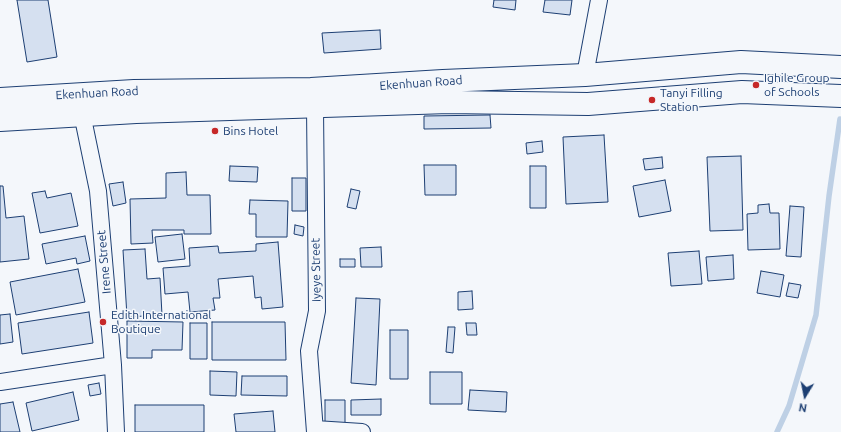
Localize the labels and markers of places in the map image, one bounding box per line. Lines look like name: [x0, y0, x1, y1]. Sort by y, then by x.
place label: Ighile Group of Schools: [764, 71, 830, 99]
marker: Ighile Group of Schools: [751, 80, 761, 90]
place label: Tanyi Filling Station: [660, 86, 723, 114]
marker: Tanyi Filling Station: [647, 95, 657, 105]
place label: Bins Hotel: [223, 124, 278, 138]
marker: Bins Hotel: [210, 126, 220, 136]
place label: Edith International Boutique: [111, 308, 211, 336]
marker: Edith International Boutique: [98, 317, 108, 327]

